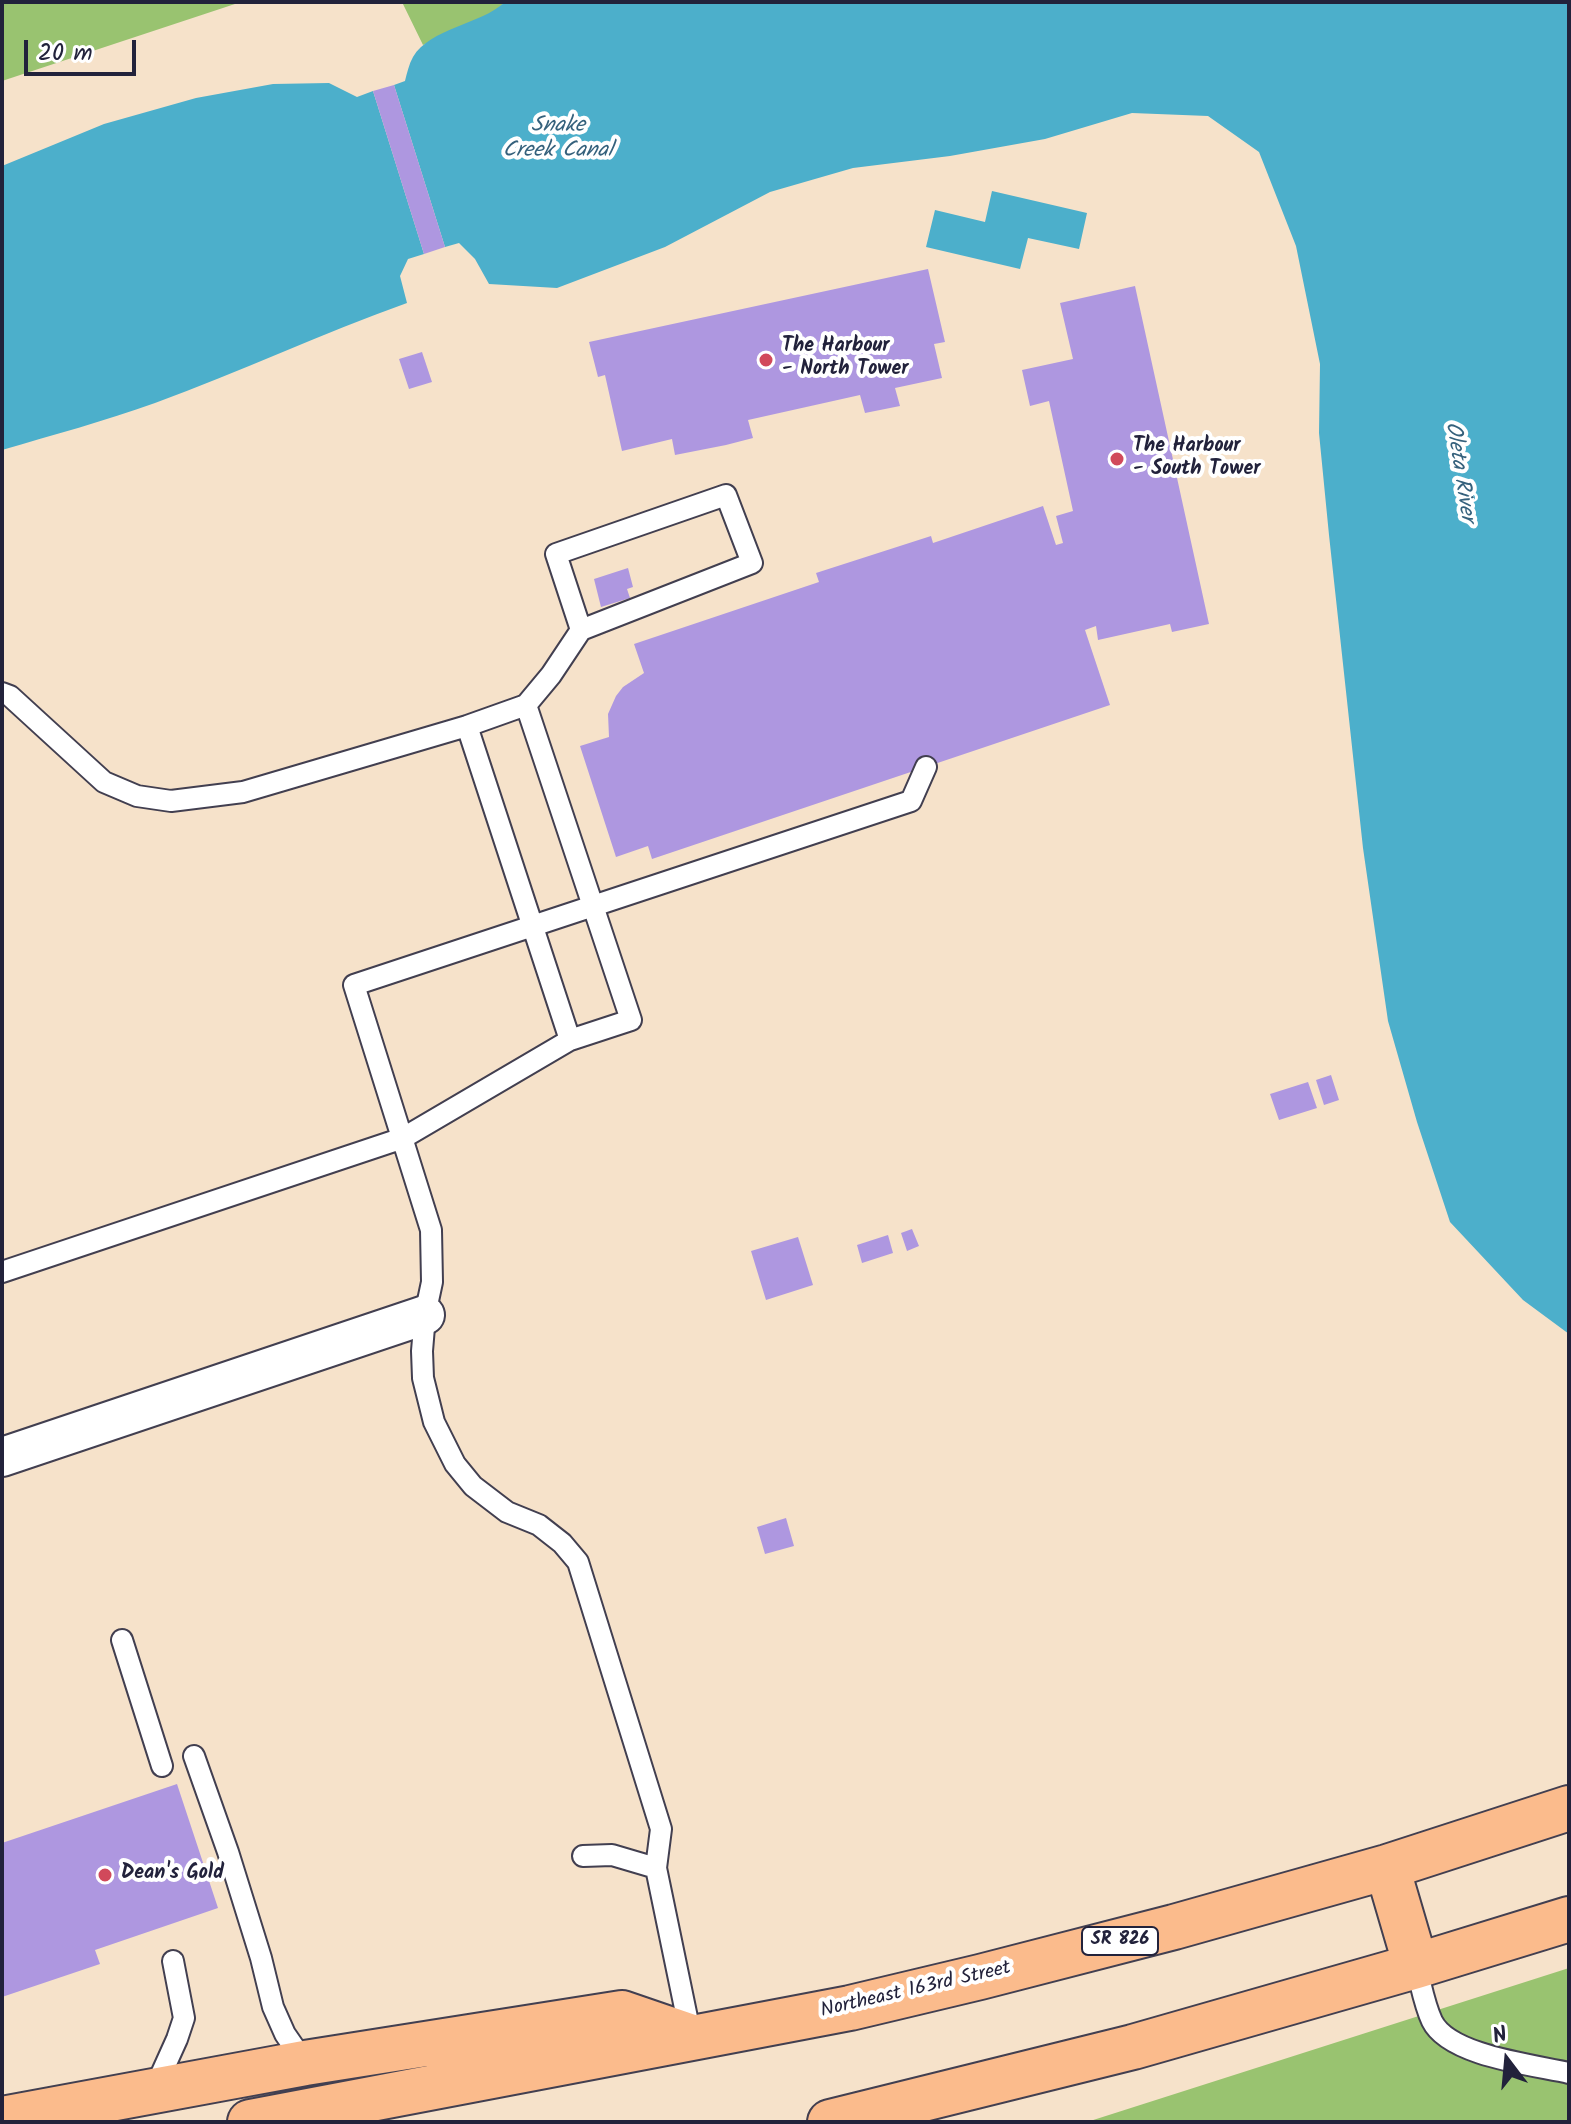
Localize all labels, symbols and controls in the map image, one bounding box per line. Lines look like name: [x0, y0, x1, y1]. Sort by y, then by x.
scale bar: [28, 24, 140, 74]
text: 20 m: [38, 34, 93, 73]
water label: Snake Creek Canal: [503, 114, 613, 166]
place label: The Harbour - North Tower: [782, 336, 908, 383]
marker: The Harbour - North Tower: [757, 351, 775, 369]
water label: Oleta River: [1437, 420, 1479, 524]
place label: The Harbour - South Tower: [1133, 436, 1260, 483]
marker: The Harbour - South Tower: [1108, 450, 1126, 468]
place label: Dean's Gold: [121, 1863, 224, 1887]
marker: Dean's Gold: [96, 1866, 114, 1884]
road number: SR 826: [1082, 1927, 1158, 1955]
street label: Northeast 163rd Street: [819, 1957, 1013, 2025]
text: N: [1489, 2018, 1512, 2055]
north arrow: [1467, 2020, 1547, 2100]

